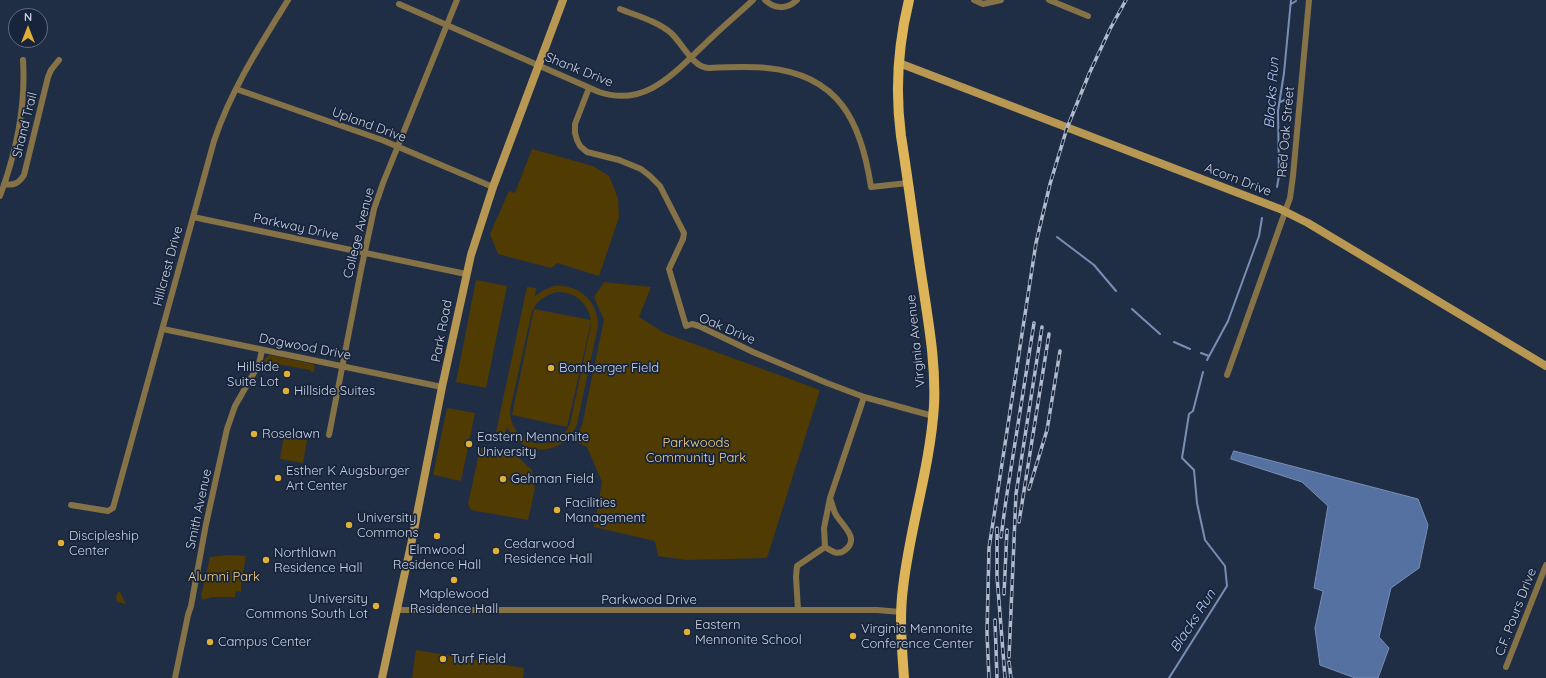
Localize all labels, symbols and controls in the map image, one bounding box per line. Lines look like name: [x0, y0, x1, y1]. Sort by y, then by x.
north arrow: [8, 8, 48, 48]
text: N: [24, 10, 32, 24]
street label: Shank Drive: [543, 49, 615, 91]
water label: Blacks Run: [1261, 57, 1283, 129]
street label: Red Oak Street: [1274, 86, 1298, 178]
street label: Shand Trail: [9, 91, 41, 159]
street label: Upland Drive: [330, 104, 408, 146]
street label: Acorn Drive: [1202, 160, 1274, 200]
street label: College Avenue: [340, 186, 378, 280]
street label: Parkway Drive: [252, 210, 340, 244]
street label: Hillcrest Drive: [150, 224, 186, 308]
street label: Virginia Avenue: [903, 294, 929, 388]
street label: Park Road: [428, 298, 456, 364]
street label: Oak Drive: [697, 310, 757, 348]
street label: Dogwood Drive: [258, 330, 352, 364]
place label: Hillside Suite Lot: [227, 359, 279, 390]
place label: Bomberger Field: [559, 360, 659, 376]
marker: Bomberger Field: [546, 363, 556, 373]
marker: Hillside Suite Lot: [282, 369, 292, 379]
place label: Hillside Suites: [294, 383, 375, 399]
marker: Hillside Suites: [281, 386, 291, 396]
place label: Roselawn: [262, 426, 320, 442]
marker: Roselawn: [249, 429, 259, 439]
place label: Eastern Mennonite University: [477, 429, 589, 460]
park label: Parkwoods Community Park: [646, 435, 746, 466]
marker: Eastern Mennonite University: [464, 439, 474, 449]
place label: Esther K Augsburger Art Center: [286, 463, 409, 494]
street label: Smith Avenue: [183, 467, 215, 551]
place label: Gehman Field: [511, 471, 594, 487]
marker: Esther K Augsburger Art Center: [273, 473, 283, 483]
marker: Gehman Field: [498, 474, 508, 484]
place label: Facilities Management: [565, 495, 645, 526]
marker: Facilities Management: [552, 505, 562, 515]
place label: University Commons: [357, 510, 419, 541]
marker: University Commons: [344, 520, 354, 530]
place label: Discipleship Center: [69, 528, 139, 559]
marker: Elmwood Residence Hall: [432, 531, 442, 541]
place label: Cedarwood Residence Hall: [504, 536, 592, 567]
marker: Discipleship Center: [56, 538, 66, 548]
place label: Elmwood Residence Hall: [393, 542, 481, 573]
place label: Northlawn Residence Hall: [274, 545, 362, 576]
marker: Cedarwood Residence Hall: [491, 546, 501, 556]
marker: Northlawn Residence Hall: [261, 555, 271, 565]
street label: C.F. Pours Drive: [1492, 566, 1540, 658]
park label: Alumni Park: [188, 569, 260, 585]
marker: Maplewood Residence Hall: [449, 575, 459, 585]
place label: Maplewood Residence Hall: [410, 586, 498, 617]
water label: Blacks Run: [1167, 587, 1219, 655]
place label: University Commons South Lot: [246, 591, 368, 622]
street label: Parkwood Drive: [601, 592, 697, 608]
marker: University Commons South Lot: [371, 601, 381, 611]
place label: Eastern Mennonite School: [695, 617, 802, 648]
place label: Virginia Mennonite Conference Center: [861, 621, 974, 652]
marker: Eastern Mennonite School: [682, 627, 692, 637]
marker: Virginia Mennonite Conference Center: [848, 631, 858, 641]
place label: Campus Center: [218, 634, 311, 650]
marker: Campus Center: [205, 637, 215, 647]
place label: Turf Field: [451, 651, 506, 667]
marker: Turf Field: [438, 654, 448, 664]

